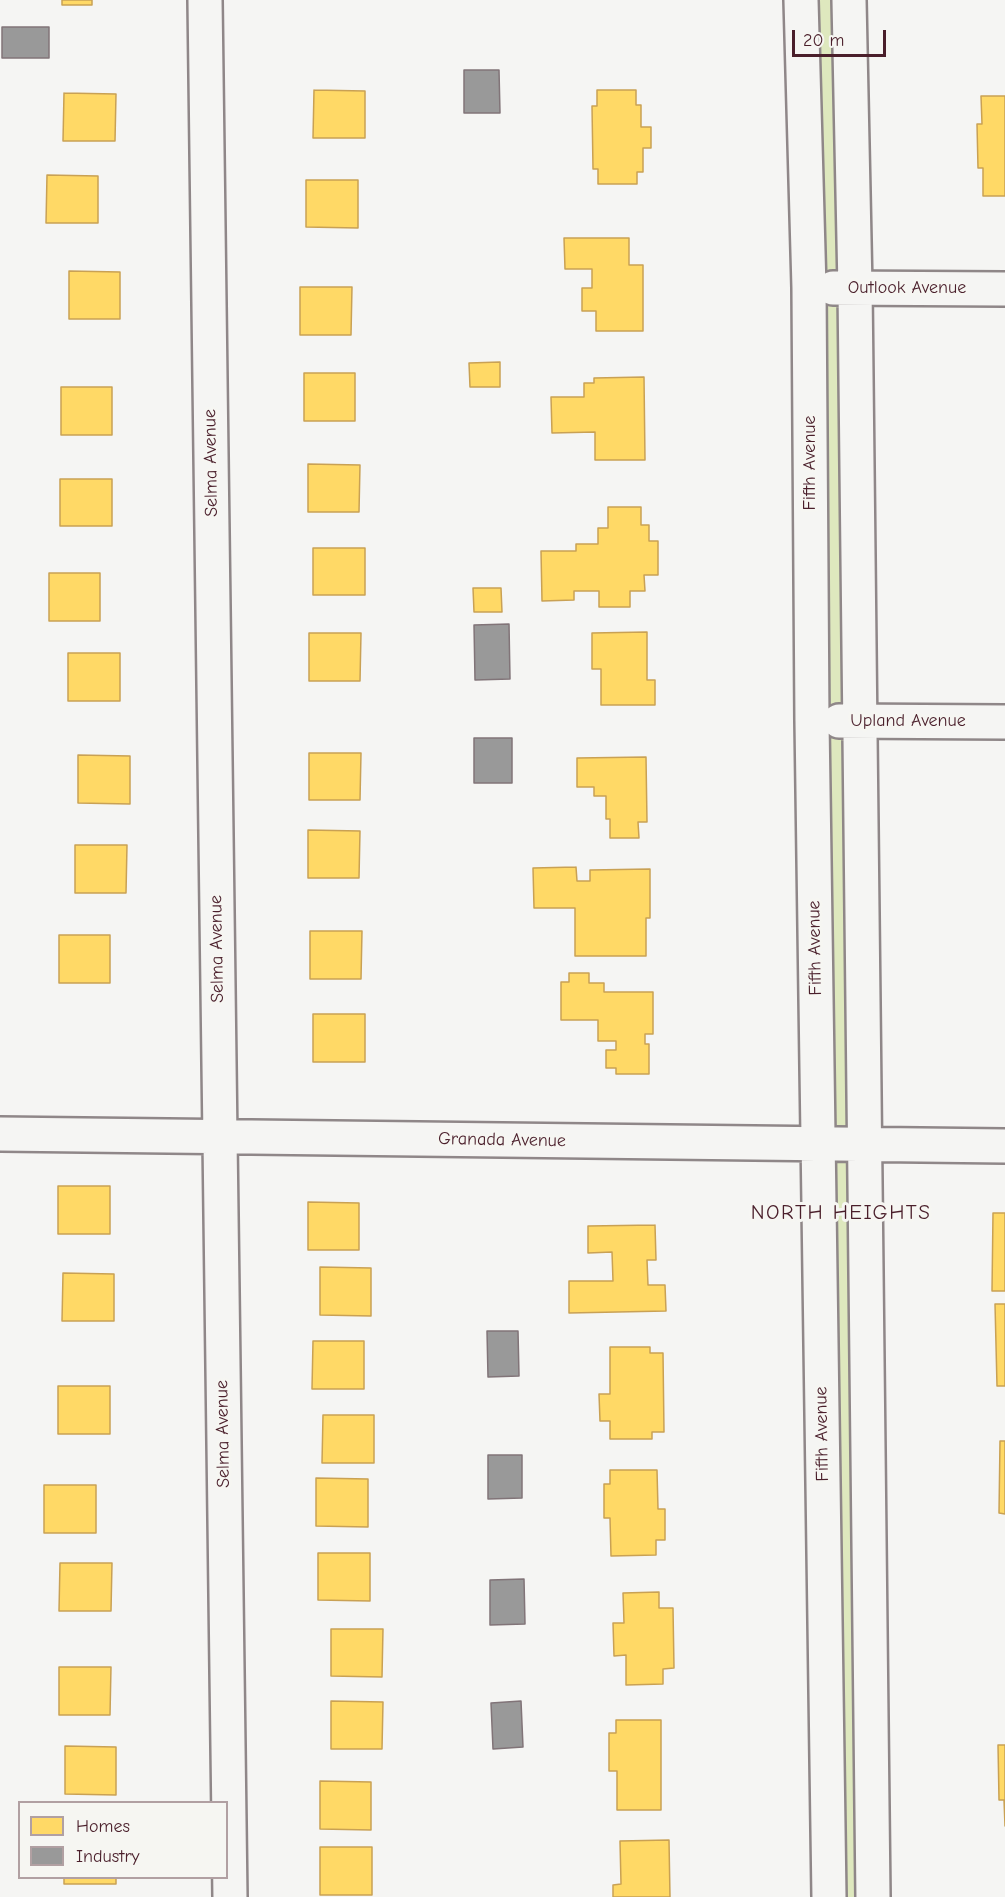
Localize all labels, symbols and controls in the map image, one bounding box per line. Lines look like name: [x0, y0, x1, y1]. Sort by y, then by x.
scale bar: [795, 18, 890, 56]
text: 20 m: [803, 30, 844, 51]
street label: Outlook Avenue: [848, 277, 966, 299]
street label: Selma Avenue: [199, 409, 223, 517]
street label: Fifth Avenue: [799, 415, 821, 511]
street label: Upland Avenue: [850, 710, 966, 732]
street label: Selma Avenue: [205, 895, 229, 1003]
street label: Fifth Avenue: [803, 900, 827, 996]
street label: Granada Avenue: [438, 1128, 566, 1152]
district label: NORTH HEIGHTS: [751, 1200, 931, 1226]
street label: Selma Avenue: [211, 1380, 235, 1488]
street label: Fifth Avenue: [810, 1386, 834, 1482]
legend: [18, 1801, 228, 1879]
text: Homes: [76, 1816, 130, 1837]
text: Industry: [76, 1846, 140, 1867]

